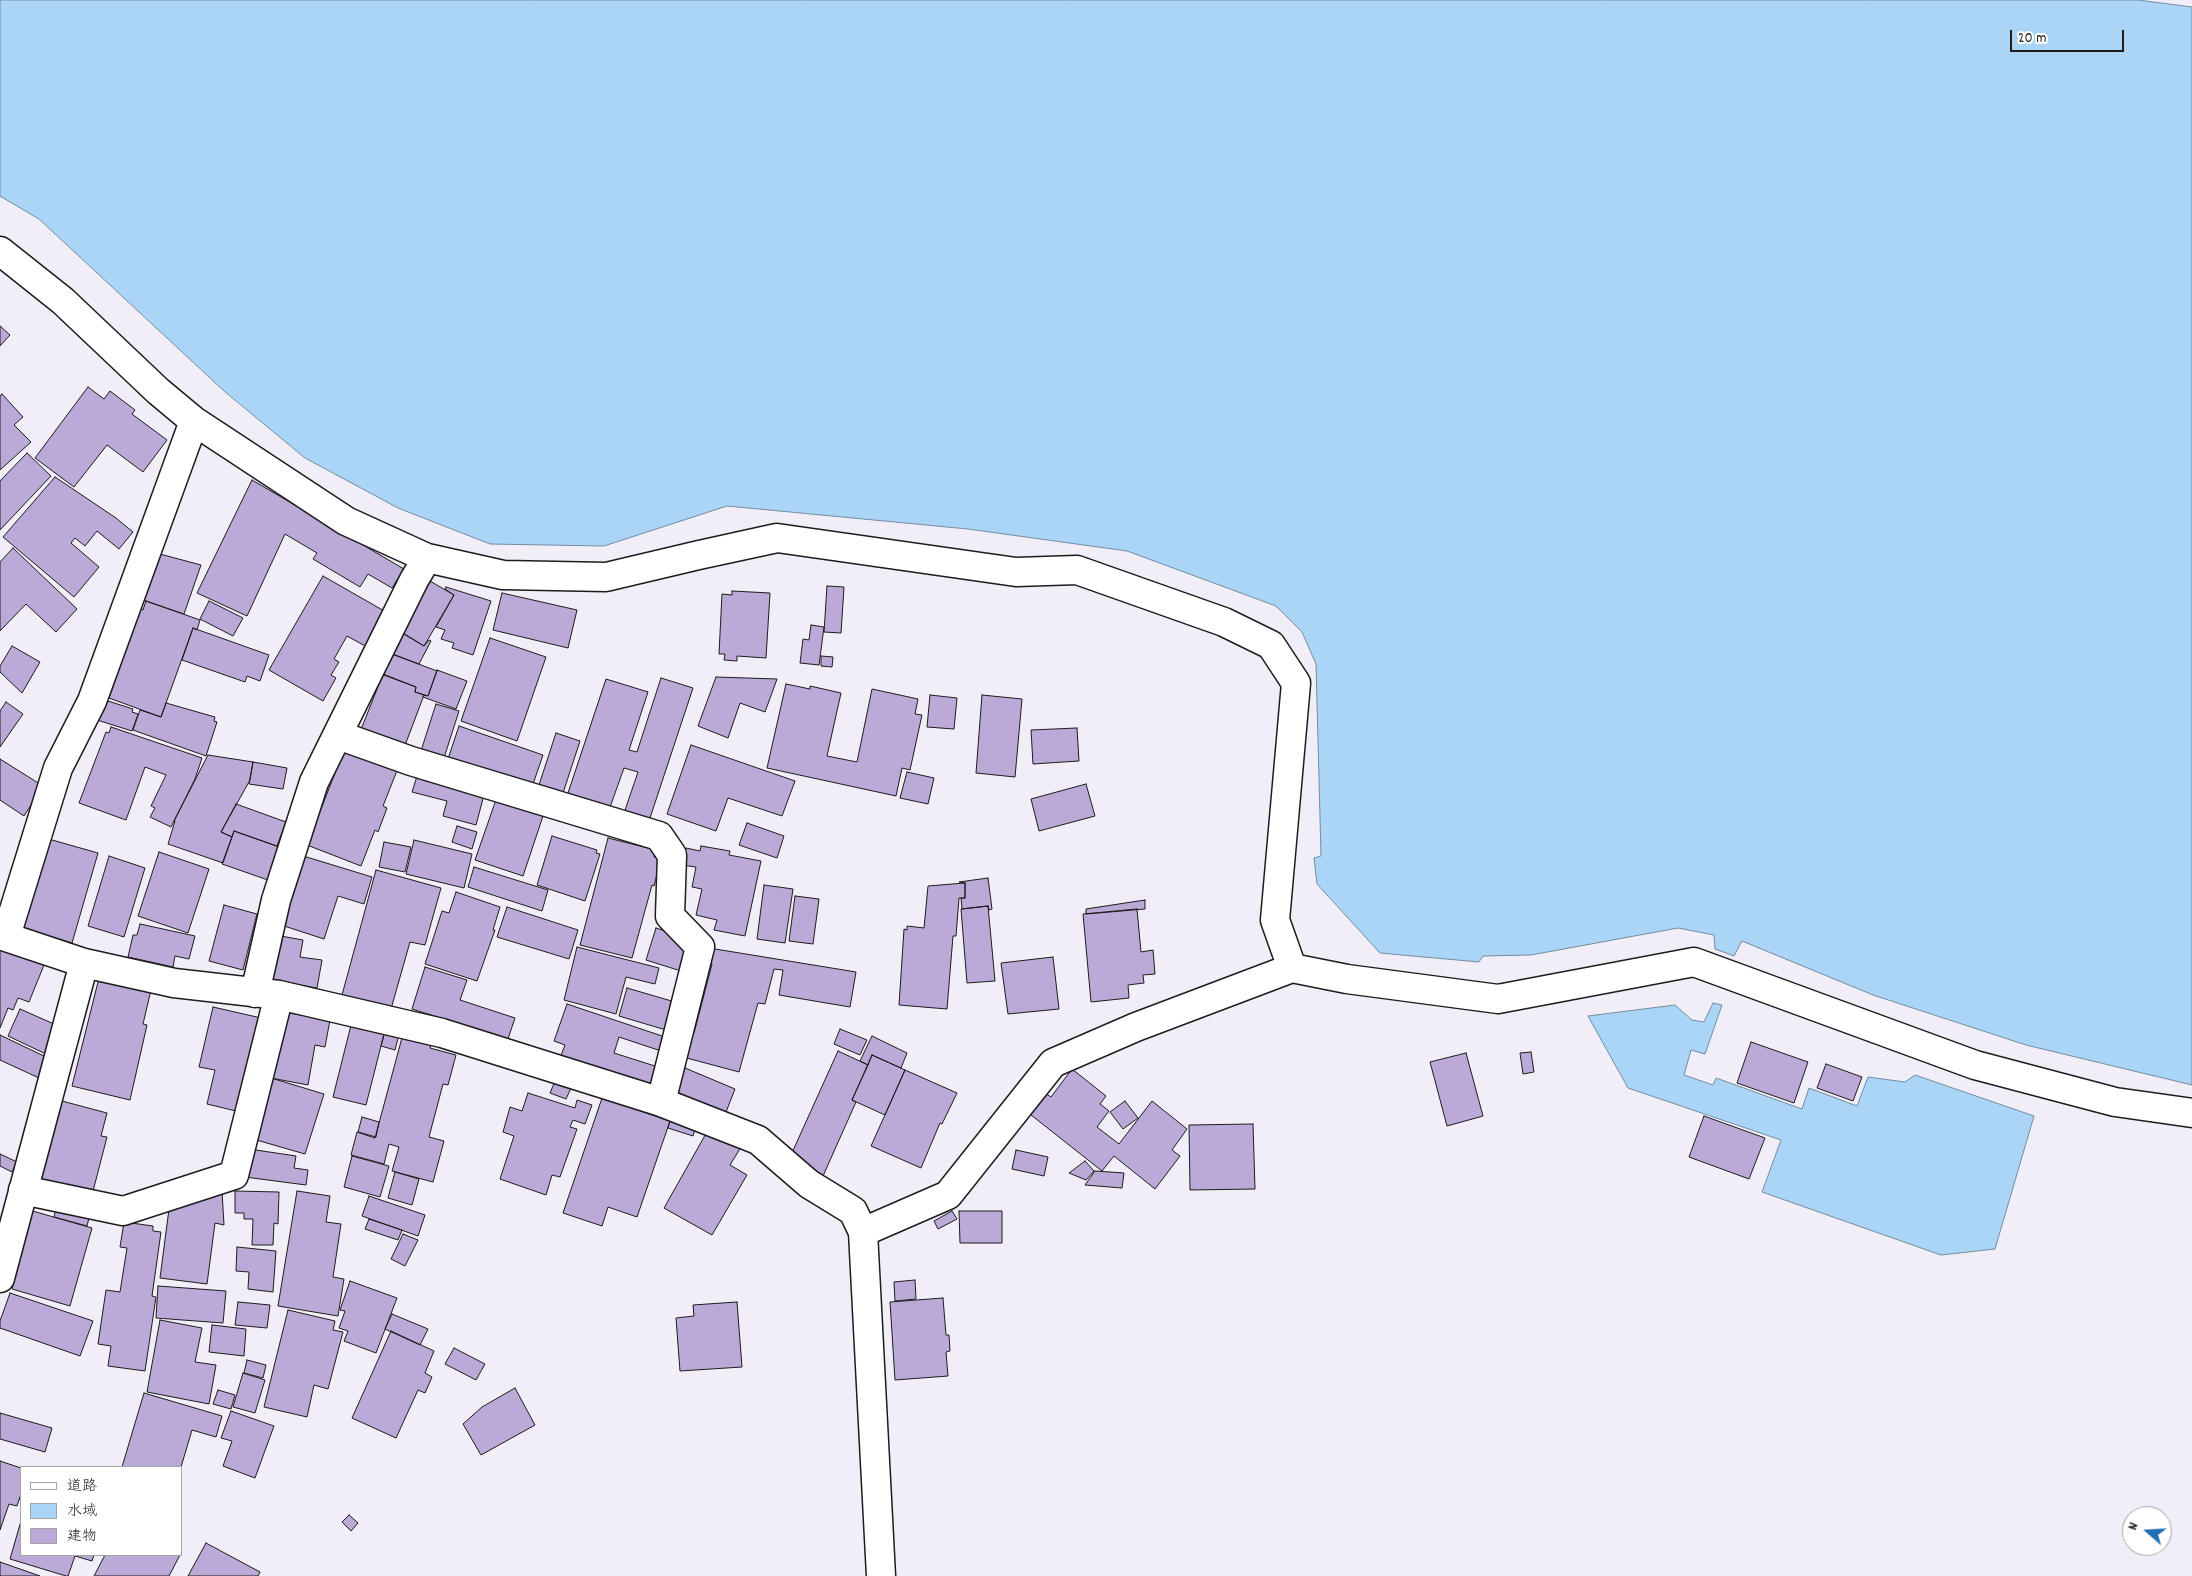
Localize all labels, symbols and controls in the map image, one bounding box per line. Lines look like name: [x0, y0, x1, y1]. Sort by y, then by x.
scale bar: [2012, 20, 2126, 52]
text: 20 m: [2018, 28, 2046, 50]
legend: [20, 1466, 182, 1556]
text: 道路: [67, 1476, 97, 1498]
text: 水域: [67, 1501, 97, 1523]
north arrow: [2122, 1506, 2172, 1556]
text: N: [2123, 1520, 2144, 1533]
text: 建物: [67, 1526, 97, 1548]

